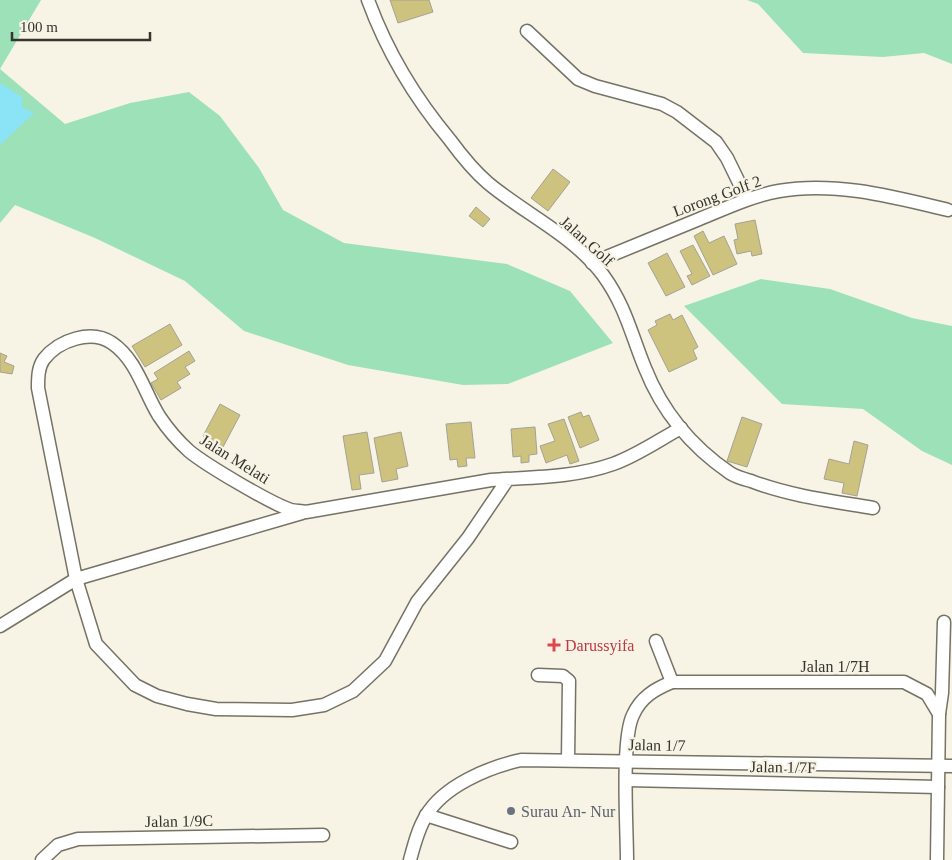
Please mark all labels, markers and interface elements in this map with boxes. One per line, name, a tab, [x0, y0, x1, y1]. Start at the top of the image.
scale bar	[12, 10, 150, 42]
text: 100 m	[20, 19, 58, 35]
street label: Lorong Golf 2	[671, 172, 764, 221]
street label: Jalan Golf	[557, 213, 618, 270]
street label: Jalan Melati	[197, 431, 273, 487]
place label: Darussyifa	[565, 637, 634, 655]
marker: Darussyifa	[547, 638, 561, 652]
street label: Jalan 1/7H	[801, 658, 870, 675]
street label: Jalan 1/7	[628, 736, 686, 754]
street label: Jalan 1/7F	[750, 758, 816, 776]
place label: Surau An- Nur	[521, 803, 616, 820]
marker: Surau An- Nur	[505, 805, 517, 817]
street label: Jalan 1/9C	[145, 812, 213, 830]

